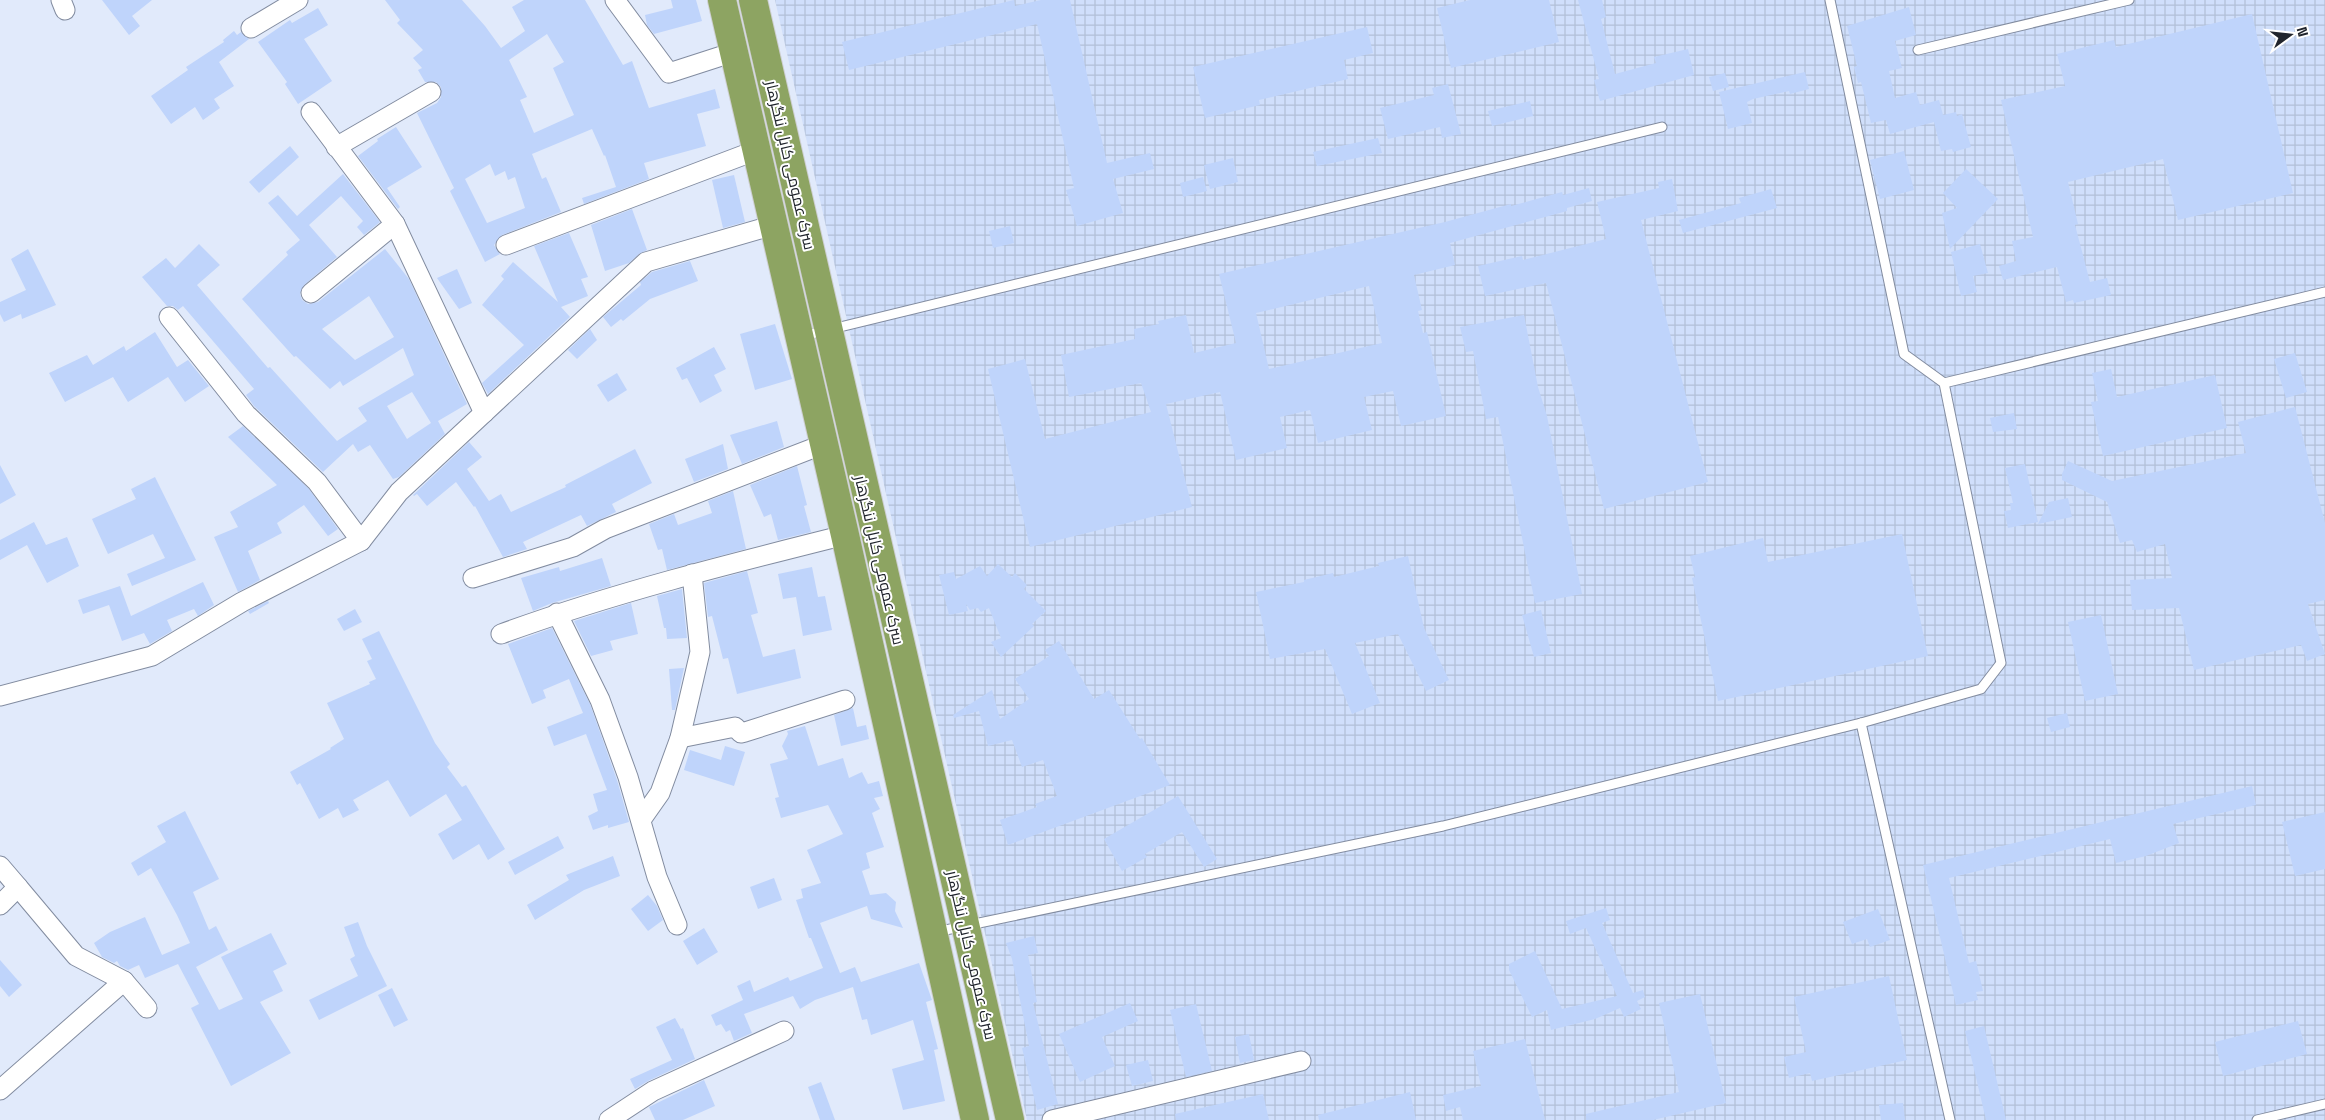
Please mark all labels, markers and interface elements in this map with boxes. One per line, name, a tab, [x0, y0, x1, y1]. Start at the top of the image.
north arrow	[2265, 10, 2315, 60]
text: N	[2293, 25, 2312, 39]
street label: سرک عمومی کابل ننگرهار	[761, 77, 820, 252]
street label: سرک عمومی کابل ننگرهار	[850, 472, 909, 647]
street label: سرک عمومی کابل ننگرهار	[942, 867, 1001, 1042]

